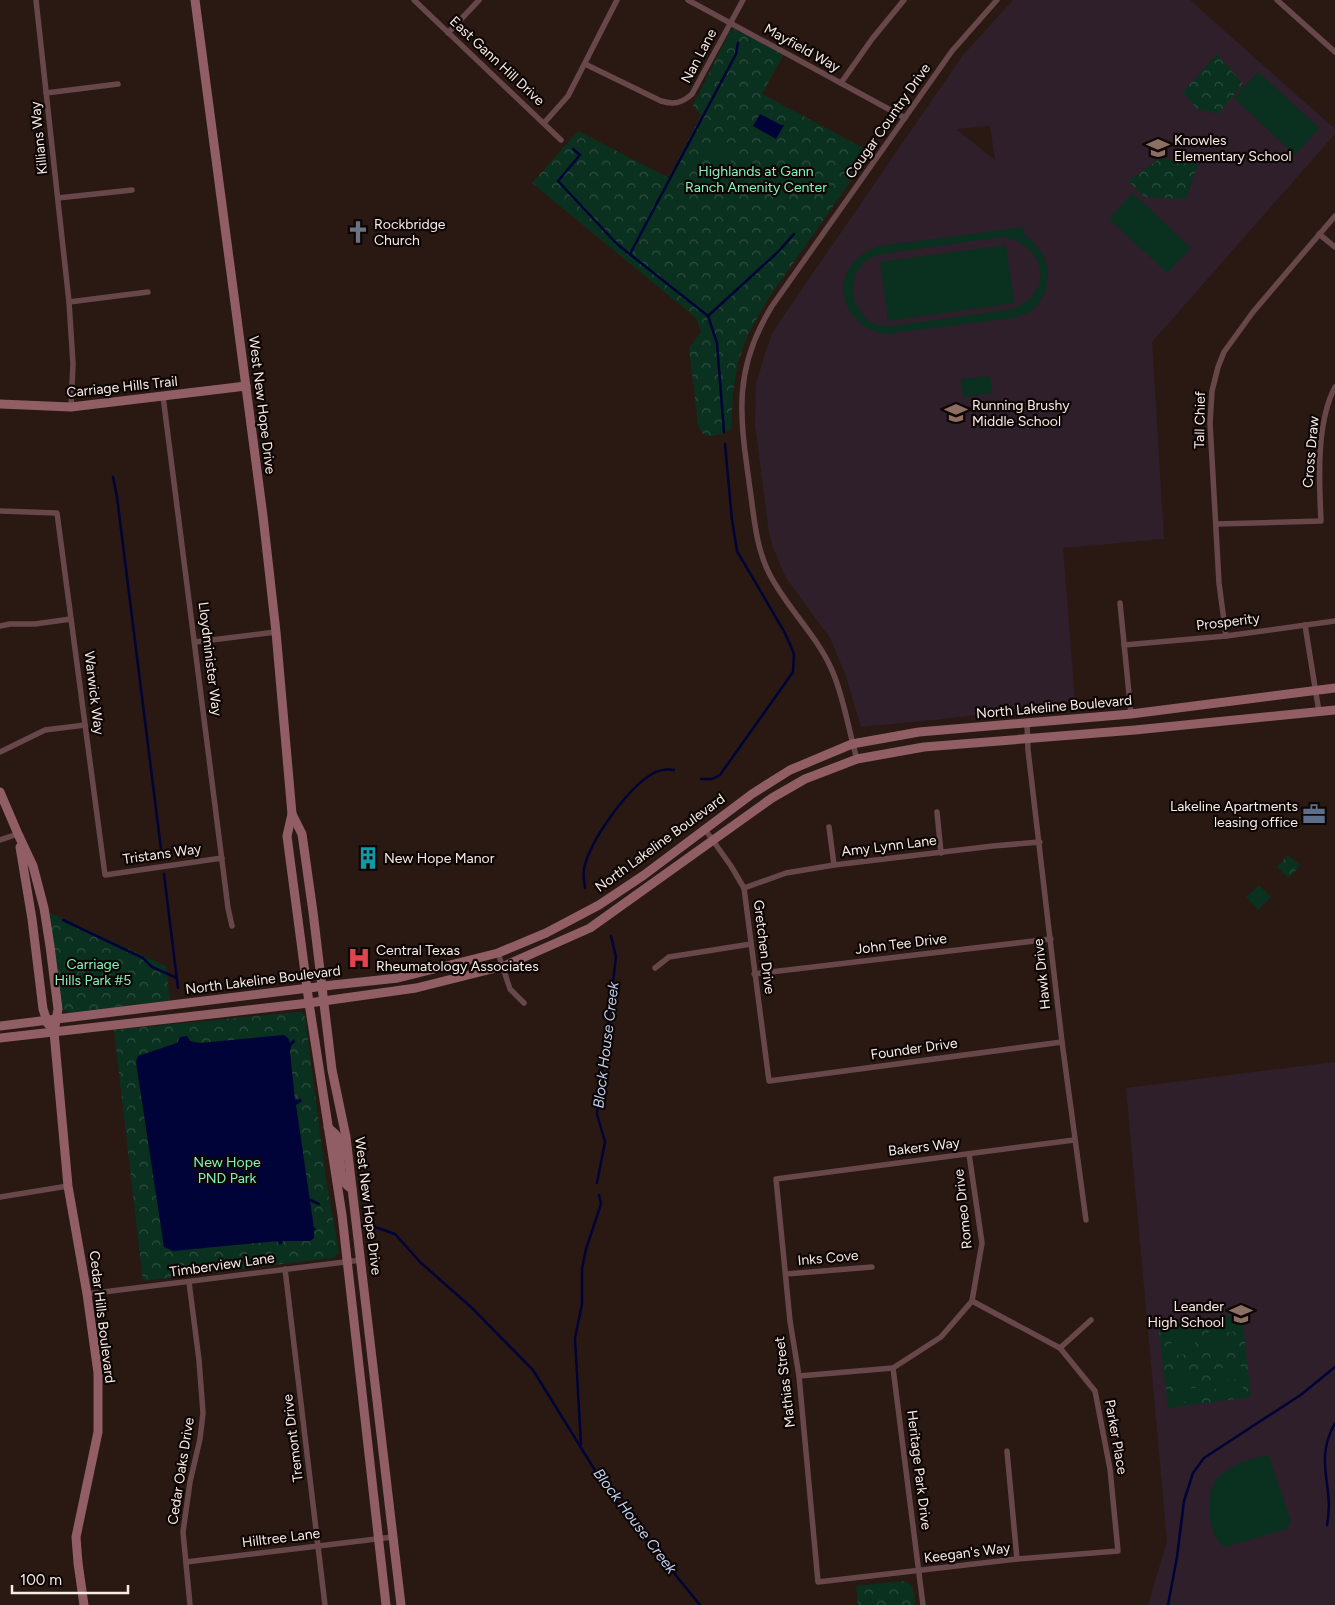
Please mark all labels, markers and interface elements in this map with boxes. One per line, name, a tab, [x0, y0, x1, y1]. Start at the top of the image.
street label: East Gann Hill Drive	[446, 13, 548, 110]
street label: Mayfield Way	[761, 20, 844, 76]
street label: Nan Lane	[678, 26, 721, 86]
street label: Cougar Country Drive	[842, 60, 934, 182]
street label: Killians Way	[27, 100, 51, 175]
place label: Knowles Elementary School	[1174, 132, 1292, 165]
school or university icon: Knowles Elementary School	[1145, 135, 1171, 161]
park label: Highlands at Gann Ranch Amenity Center	[685, 163, 827, 196]
place label: Rockbridge Church	[374, 216, 446, 249]
church icon: Rockbridge Church	[345, 219, 371, 245]
street label: West New Hope Drive	[245, 335, 279, 475]
street label: Carriage Hills Trail	[66, 373, 178, 401]
street label: Tall Chief	[1191, 390, 1209, 449]
place label: Running Brushy Middle School	[972, 397, 1070, 430]
school or university icon: Running Brushy Middle School	[943, 400, 969, 426]
street label: Cross Draw	[1299, 415, 1323, 489]
street label: Lloydminister Way	[195, 601, 226, 718]
street label: Prosperity	[1195, 610, 1261, 634]
street label: Warwick Way	[80, 650, 108, 736]
street label: North Lakeline Boulevard	[975, 692, 1133, 722]
street label: North Lakeline Boulevard	[592, 790, 728, 896]
place label: Lakeline Apartments leasing office	[1170, 798, 1298, 831]
office icon: Lakeline Apartments leasing office	[1301, 801, 1327, 827]
street label: Amy Lynn Lane	[841, 832, 938, 860]
street label: Tristans Way	[122, 840, 203, 868]
building icon: New Hope Manor	[355, 845, 381, 871]
place label: New Hope Manor	[384, 850, 495, 867]
street label: Gretchen Drive	[750, 899, 778, 996]
street label: John Tee Drive	[854, 930, 948, 958]
street label: Hawk Drive	[1030, 937, 1054, 1010]
place label: Central Texas Rheumatology Associates	[376, 942, 539, 975]
hospital icon: Central Texas Rheumatology Associates	[346, 945, 372, 971]
park label: Carriage Hills Park #5	[55, 956, 131, 989]
street label: North Lakeline Boulevard	[184, 962, 342, 998]
water label: Block House Creek	[589, 980, 623, 1109]
street label: Founder Drive	[869, 1034, 959, 1064]
street label: Bakers Way	[887, 1134, 961, 1160]
street label: West New Hope Drive	[351, 1136, 385, 1276]
park label: New Hope PND Park	[193, 1154, 261, 1187]
street label: Romeo Drive	[950, 1168, 976, 1250]
street label: Inks Cove	[797, 1247, 860, 1269]
street label: Timberview Lane	[168, 1249, 276, 1281]
street label: Cedar Hills Boulevard	[85, 1250, 119, 1384]
place label: Leander High School	[1147, 1298, 1224, 1331]
school or university icon: Leander High School	[1228, 1301, 1254, 1327]
street label: Mathias Street	[771, 1335, 799, 1429]
street label: Tremont Drive	[279, 1393, 307, 1483]
street label: Parker Place	[1101, 1398, 1131, 1476]
street label: Heritage Park Drive	[903, 1409, 935, 1531]
street label: Cedar Oaks Drive	[164, 1416, 198, 1526]
water label: Block House Creek	[590, 1465, 681, 1578]
street label: Hilltree Lane	[241, 1525, 321, 1551]
street label: Keegan's Way	[923, 1539, 1012, 1567]
scale bar	[12, 1562, 129, 1594]
text: 100 m	[20, 1571, 62, 1589]

